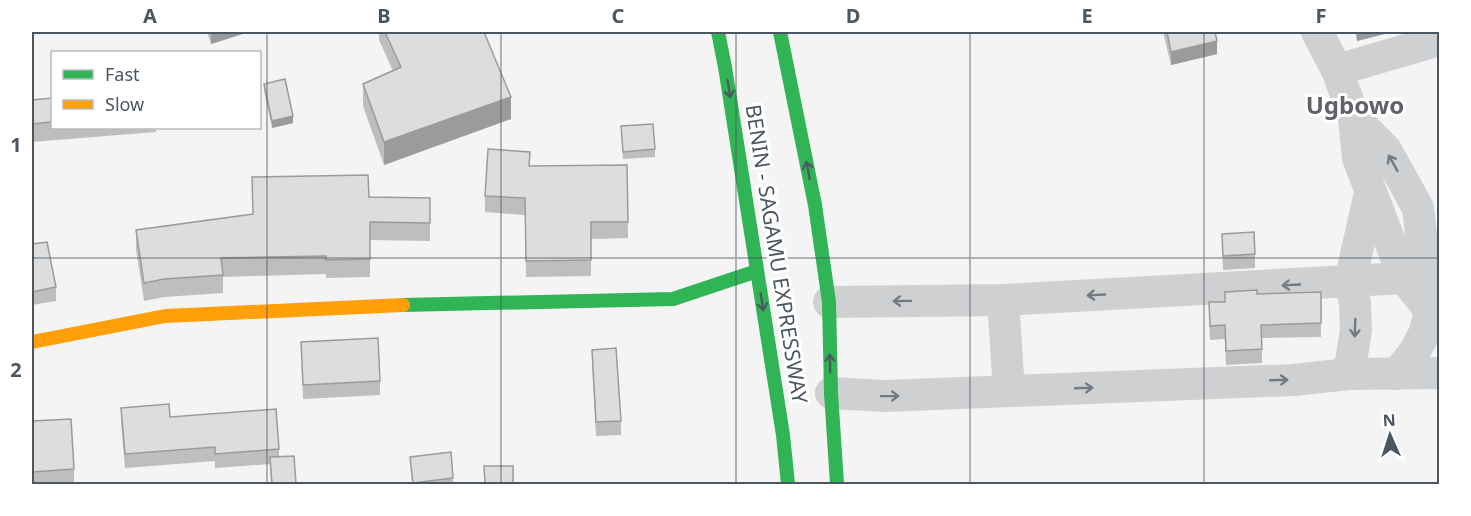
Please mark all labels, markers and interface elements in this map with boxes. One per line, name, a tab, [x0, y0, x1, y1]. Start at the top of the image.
text: A	[143, 2, 157, 29]
text: B	[377, 2, 391, 29]
text: C	[612, 2, 625, 29]
text: D	[846, 2, 860, 29]
text: E	[1081, 2, 1093, 29]
text: F	[1316, 2, 1326, 29]
legend	[51, 51, 261, 129]
text: Fast	[105, 62, 140, 86]
one-way arrow	[723, 79, 734, 98]
district label: Ugbowo	[1306, 88, 1404, 121]
text: Slow	[105, 92, 144, 116]
street label: BENIN - SAGAMU EXPRESSWAY	[740, 102, 814, 405]
text: 1	[10, 131, 22, 158]
one-way arrow	[1387, 155, 1399, 172]
one-way arrow	[802, 161, 813, 180]
one-way arrow	[1282, 279, 1302, 290]
one-way arrow	[1087, 290, 1107, 301]
one-way arrow	[757, 292, 768, 312]
one-way arrow	[892, 296, 912, 307]
one-way arrow	[1350, 317, 1361, 337]
one-way arrow	[825, 354, 836, 374]
text: 2	[10, 356, 22, 383]
one-way arrow	[1269, 375, 1289, 386]
one-way arrow	[1074, 383, 1094, 394]
one-way arrow	[879, 390, 899, 402]
north arrow	[1360, 405, 1420, 465]
text: N	[1382, 409, 1396, 431]

